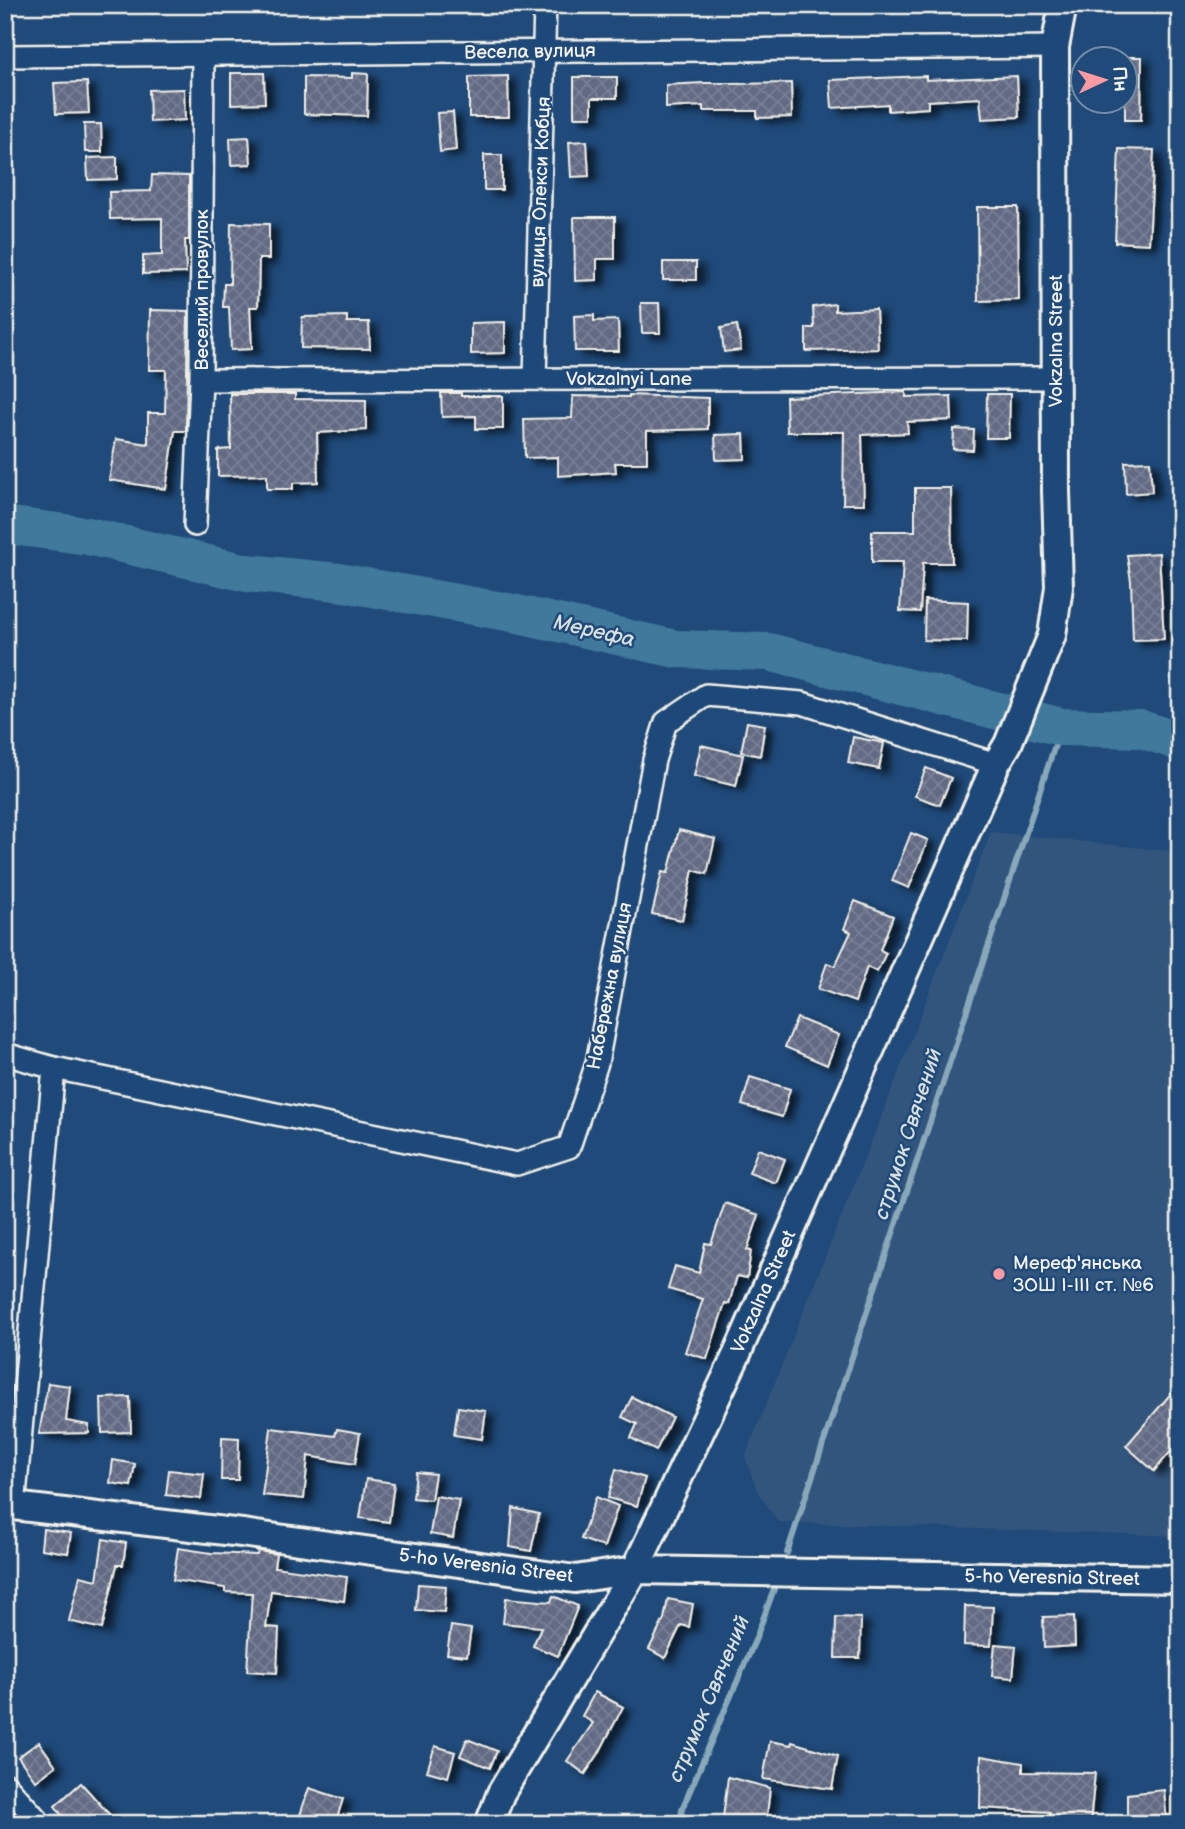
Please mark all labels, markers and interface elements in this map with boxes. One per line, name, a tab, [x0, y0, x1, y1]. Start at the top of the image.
street label: Весела вулиця	[464, 39, 596, 65]
north arrow	[1070, 46, 1140, 116]
text: Пн	[1107, 65, 1132, 92]
street label: вулиця Олекси Кобця	[526, 96, 556, 288]
street label: Веселий провулок	[191, 209, 214, 371]
street label: Vokzalna Street	[1045, 275, 1068, 407]
street label: Vokzalnyi Lane	[566, 368, 692, 391]
water label: Мерефа	[551, 610, 637, 652]
street label: Набережна вулиця	[583, 900, 637, 1072]
water label: струмок Свячений	[868, 1045, 947, 1224]
street label: Vokzalna Street	[727, 1227, 802, 1357]
place label: Мереф'янська ЗОШ І-ІІІ ст. №6	[1013, 1252, 1154, 1297]
marker: Мереф'янська ЗОШ І-ІІІ ст. №6	[991, 1266, 1007, 1282]
street label: 5-ho Veresnia Street	[398, 1544, 575, 1588]
street label: 5-ho Veresnia Street	[964, 1565, 1140, 1591]
water label: струмок Свячений	[662, 1612, 755, 1787]

